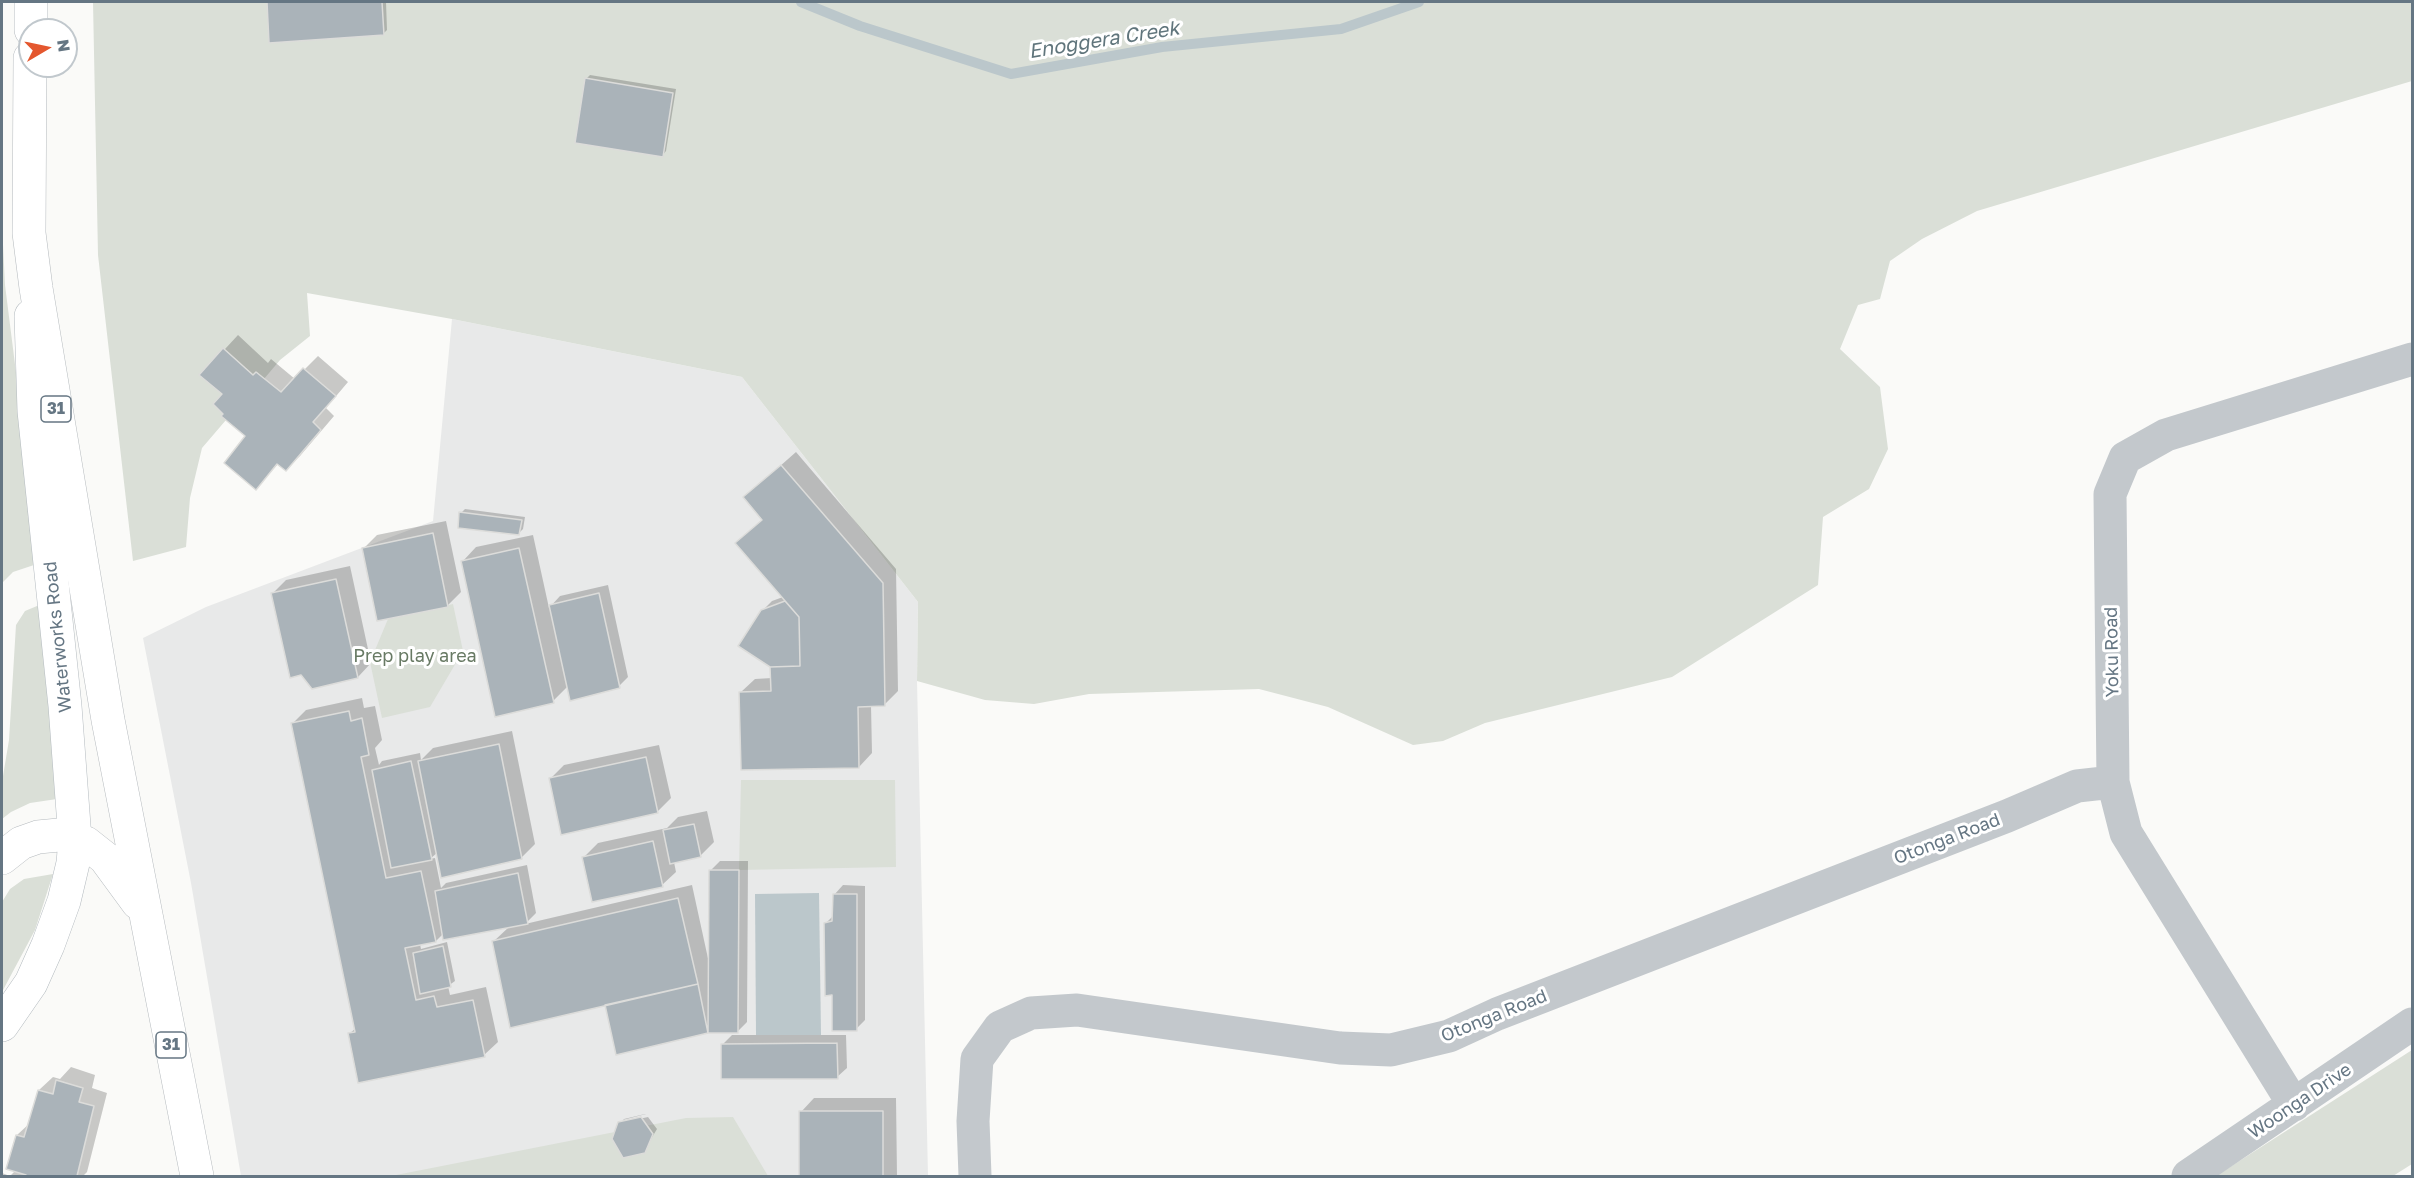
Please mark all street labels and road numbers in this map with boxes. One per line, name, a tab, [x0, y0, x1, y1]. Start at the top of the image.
road number: 31	[41, 396, 71, 422]
street label: Waterworks Road	[39, 560, 77, 714]
street label: Yoku Road	[2100, 607, 2124, 697]
street label: Otonga Road	[1891, 809, 2003, 869]
street label: Otonga Road	[1438, 985, 1550, 1047]
road number: 31	[156, 1032, 186, 1058]
street label: Woonga Drive	[2244, 1059, 2356, 1143]

